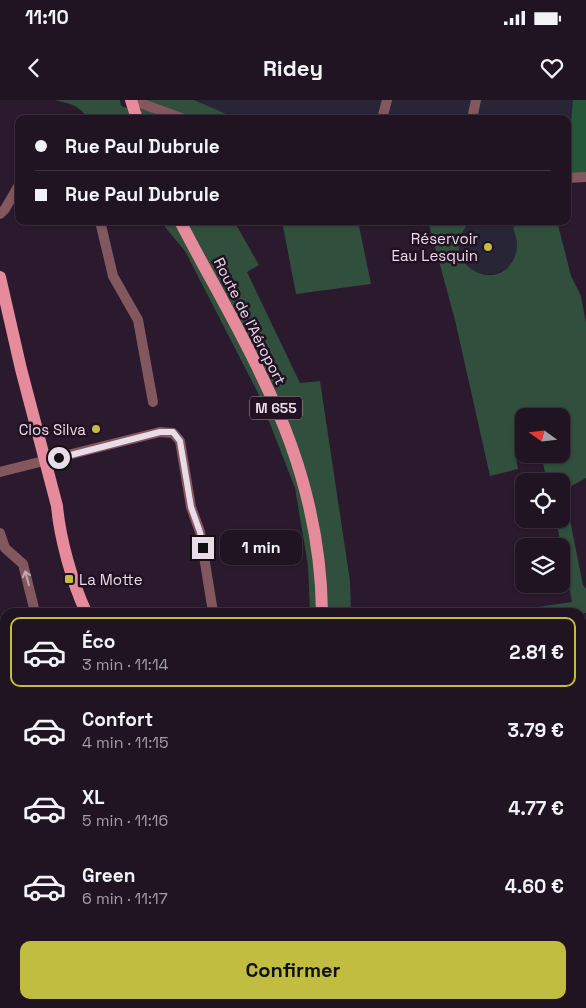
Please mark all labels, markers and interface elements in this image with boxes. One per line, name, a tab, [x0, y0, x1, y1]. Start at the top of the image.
text: 11:10	[25, 5, 69, 30]
icon: back	[20, 54, 48, 82]
text: Ridey	[263, 54, 323, 82]
icon: heart	[538, 54, 566, 82]
text: Rue Paul Dubrule	[65, 134, 220, 159]
text: Rue Paul Dubrule	[65, 182, 220, 207]
place label: Réservoir Eau Lesquin	[391, 229, 478, 265]
marker: Réservoir Eau Lesquin	[482, 241, 494, 253]
street label: Route de l'Aéroport	[210, 254, 290, 388]
road number: M 655	[250, 396, 302, 420]
north arrow	[515, 408, 570, 462]
map controls	[515, 408, 570, 593]
place label: Clos Silva	[19, 420, 86, 439]
marker: Clos Silva	[90, 423, 102, 435]
route start	[48, 447, 70, 469]
button: locate	[515, 473, 570, 528]
callout: 1 min	[220, 530, 303, 566]
route end	[192, 537, 214, 559]
text: 1 min	[241, 537, 281, 558]
button: layers	[515, 538, 570, 593]
place label: La Motte	[79, 570, 143, 589]
one-way arrow	[22, 571, 31, 587]
marker: La Motte	[63, 573, 75, 585]
text: Éco	[82, 629, 115, 654]
icon: car	[22, 630, 67, 675]
text: 2.81 €	[509, 640, 564, 665]
text: 3 min · 11:14	[82, 654, 169, 675]
text: Confort	[82, 707, 153, 732]
icon: car	[22, 708, 67, 753]
text: 3.79 €	[507, 718, 564, 743]
text: 4 min · 11:15	[82, 732, 169, 753]
text: XL	[82, 785, 105, 810]
icon: car	[22, 786, 67, 831]
text: 4.77 €	[508, 796, 564, 821]
text: 5 min · 11:16	[82, 810, 168, 831]
text: Green	[82, 863, 135, 888]
icon: car	[22, 864, 67, 909]
text: 4.60 €	[505, 874, 564, 899]
text: 6 min · 11:17	[82, 888, 168, 909]
button: Confirmer	[20, 941, 566, 999]

